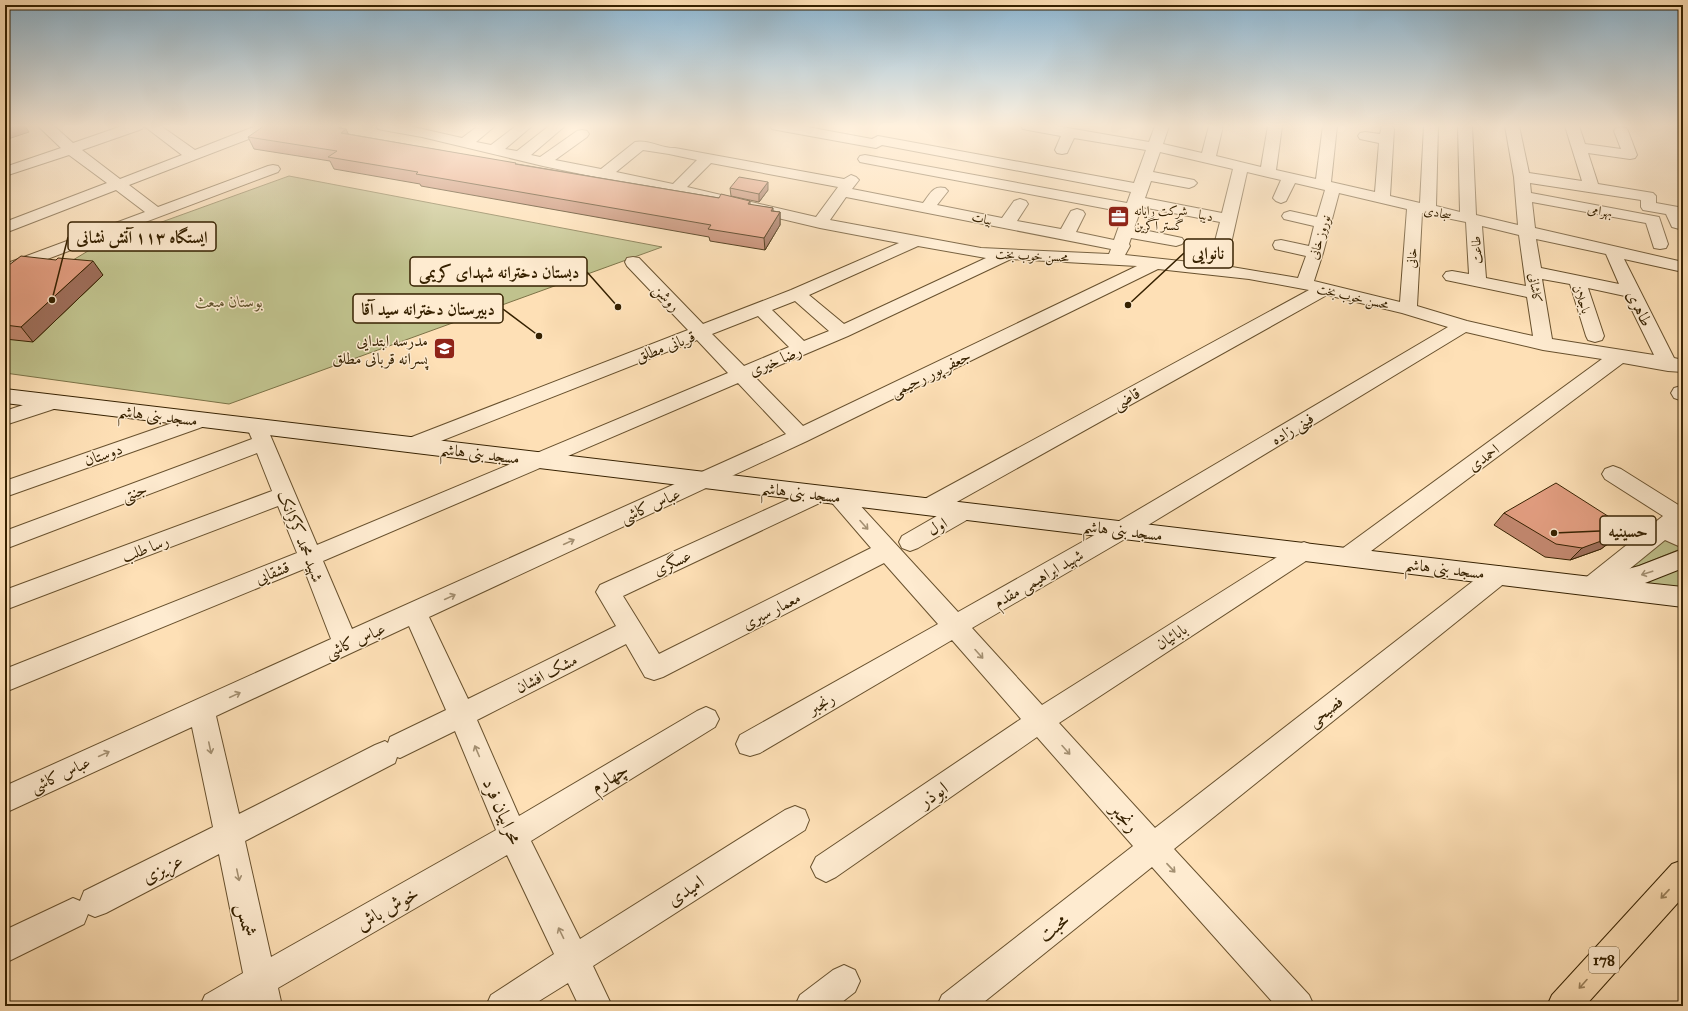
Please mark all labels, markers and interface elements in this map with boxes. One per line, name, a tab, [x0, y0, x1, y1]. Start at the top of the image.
street label: بهرامی	[1586, 201, 1614, 221]
street label: سجادی	[1423, 202, 1453, 224]
place label: شرکت رایانه گستر آگرین	[1134, 203, 1187, 234]
office icon: شرکت رایانه گستر آگرین	[1106, 204, 1132, 230]
street label: دیبا	[1197, 207, 1215, 225]
street label: بیات	[970, 209, 993, 229]
street label: نوروز خانی	[1306, 213, 1334, 261]
callout: ایستگاه ۱۱۳ آتش نشانی	[68, 222, 216, 251]
text: ایستگاه ۱۱۳ آتش نشانی	[75, 226, 208, 249]
street label: طاعت	[1468, 235, 1486, 264]
callout: نانوایی	[1184, 239, 1233, 268]
text: نانوایی	[1191, 243, 1224, 265]
street label: محسن خوب بخت	[995, 246, 1069, 267]
street label: خانی	[1403, 247, 1421, 269]
callout: دبستان دخترانه شهدای کریمی	[410, 257, 587, 286]
text: دبستان دخترانه شهدای کریمی	[419, 262, 579, 284]
street label: کاشانی	[1525, 272, 1545, 304]
street label: روشن	[647, 279, 684, 317]
street label: محسن خوب بخت	[1315, 281, 1391, 314]
street label: باجلان	[1568, 283, 1594, 316]
street label: طاهری	[1622, 287, 1656, 330]
park label: بوستان مبعث	[195, 292, 263, 312]
callout: دبیرستان دخترانه سید آقا	[353, 294, 503, 323]
text: دبیرستان دخترانه سید آقا	[361, 298, 495, 320]
street label: قربانی مطلق	[633, 326, 698, 367]
place label: مدرسه ابتدایی پسرانه قربانی مطلق	[332, 331, 429, 371]
school or university icon: مدرسه ابتدایی پسرانه قربانی مطلق	[431, 336, 457, 362]
street label: رضا خیری	[746, 341, 804, 380]
street label: جعفر پور رحیمی	[887, 346, 974, 403]
street label: قاضی	[1109, 383, 1144, 415]
street label: مسجد بنی هاشم	[116, 401, 199, 437]
street label: فینی زاده	[1267, 408, 1318, 450]
street label: دوستان	[81, 439, 125, 470]
street label: مسجد بنی هاشم	[438, 439, 521, 475]
street label: احمدی	[1464, 439, 1503, 475]
street label: مسجد بنی هاشم	[759, 478, 842, 514]
street label: جنتی	[119, 479, 150, 508]
street label: عباس کاشی	[617, 484, 684, 529]
street label: شهید محمد کرکرانک	[273, 488, 328, 585]
street label: اول	[924, 513, 950, 540]
street label: مسجد بنی هاشم	[1081, 516, 1164, 552]
callout: حسینیه	[1600, 516, 1656, 545]
one-way arrow	[860, 520, 869, 531]
text: حسینیه	[1608, 521, 1648, 542]
street label: رسا طلب	[119, 531, 172, 567]
one-way arrow	[562, 538, 574, 546]
street label: عسگری	[650, 545, 695, 580]
street label: شهید ابراهیمی مقدم	[990, 545, 1089, 616]
street label: مسجد بنی هاشم	[1403, 554, 1486, 590]
street label: قشقایی	[252, 557, 292, 589]
one-way arrow	[1642, 570, 1654, 578]
street label: معمار سیری	[739, 588, 804, 633]
one-way arrow	[444, 592, 456, 600]
street label: عباس کاشی	[322, 619, 389, 664]
street label: بابائیان	[1152, 619, 1191, 654]
one-way arrow	[974, 648, 983, 658]
street label: مشک افشان	[512, 650, 580, 697]
street label: رنجبر	[803, 688, 838, 720]
one-way arrow	[229, 691, 241, 698]
street label: فصیحی	[1304, 692, 1348, 733]
one-way arrow	[206, 741, 214, 754]
one-way arrow	[1061, 745, 1070, 756]
one-way arrow	[473, 746, 480, 758]
one-way arrow	[98, 750, 110, 757]
street label: عباس کاشی	[27, 752, 94, 798]
street label: چهارم	[586, 757, 635, 802]
street label: محرابیان فرد	[477, 775, 527, 849]
street label: ابوذر	[913, 776, 953, 814]
street label: رنجبر	[1104, 796, 1144, 837]
street label: عزیزی	[138, 848, 188, 890]
one-way arrow	[1167, 863, 1176, 873]
one-way arrow	[234, 868, 242, 881]
street label: امیدی	[662, 870, 708, 911]
street label: خوش باش	[352, 881, 423, 936]
one-way arrow	[1660, 889, 1669, 899]
street label: شمس	[231, 901, 261, 939]
street label: محبت	[1033, 908, 1074, 947]
one-way arrow	[557, 927, 564, 939]
road number: 178	[1589, 947, 1619, 973]
one-way arrow	[1578, 979, 1587, 989]

